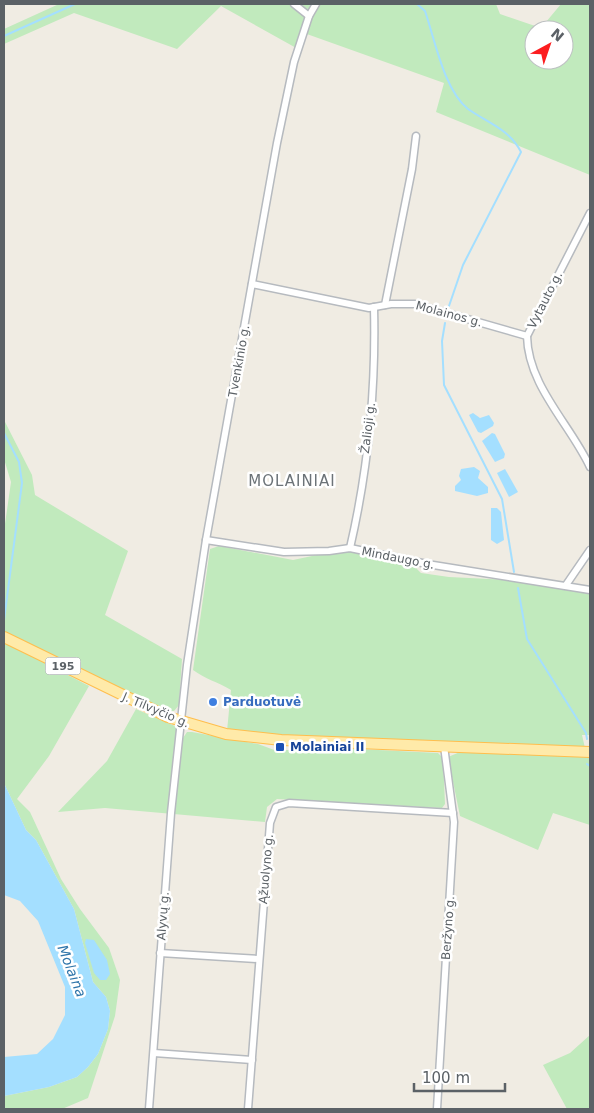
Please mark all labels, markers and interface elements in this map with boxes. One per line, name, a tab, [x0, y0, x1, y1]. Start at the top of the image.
north arrow	[524, 20, 574, 70]
text: N	[548, 25, 567, 45]
street label: Vytauto g.	[525, 269, 565, 331]
street label: Molainos g.	[414, 298, 484, 330]
street label: Tvenkinio g.	[226, 324, 252, 399]
street label: Žalioji g.	[357, 401, 378, 454]
district label: MOLAINIAI	[248, 472, 336, 490]
street label: Mindaugo g.	[360, 544, 436, 572]
road number: 195	[46, 658, 80, 674]
street label: J. Tilvyčio g.	[119, 689, 192, 730]
place label: Parduotuvė	[223, 695, 301, 709]
marker: Parduotuvė	[207, 696, 219, 708]
place label: Molainiai II	[290, 740, 364, 754]
marker: Molainiai II	[274, 741, 286, 753]
street label: Ąžuolyno g.	[256, 833, 276, 905]
street label: Alyvų g.	[154, 891, 172, 941]
street label: Beržyno g.	[439, 896, 457, 960]
water label: Molaina	[54, 943, 90, 999]
scale bar	[414, 1060, 505, 1092]
text: 100 m	[422, 1069, 470, 1087]

